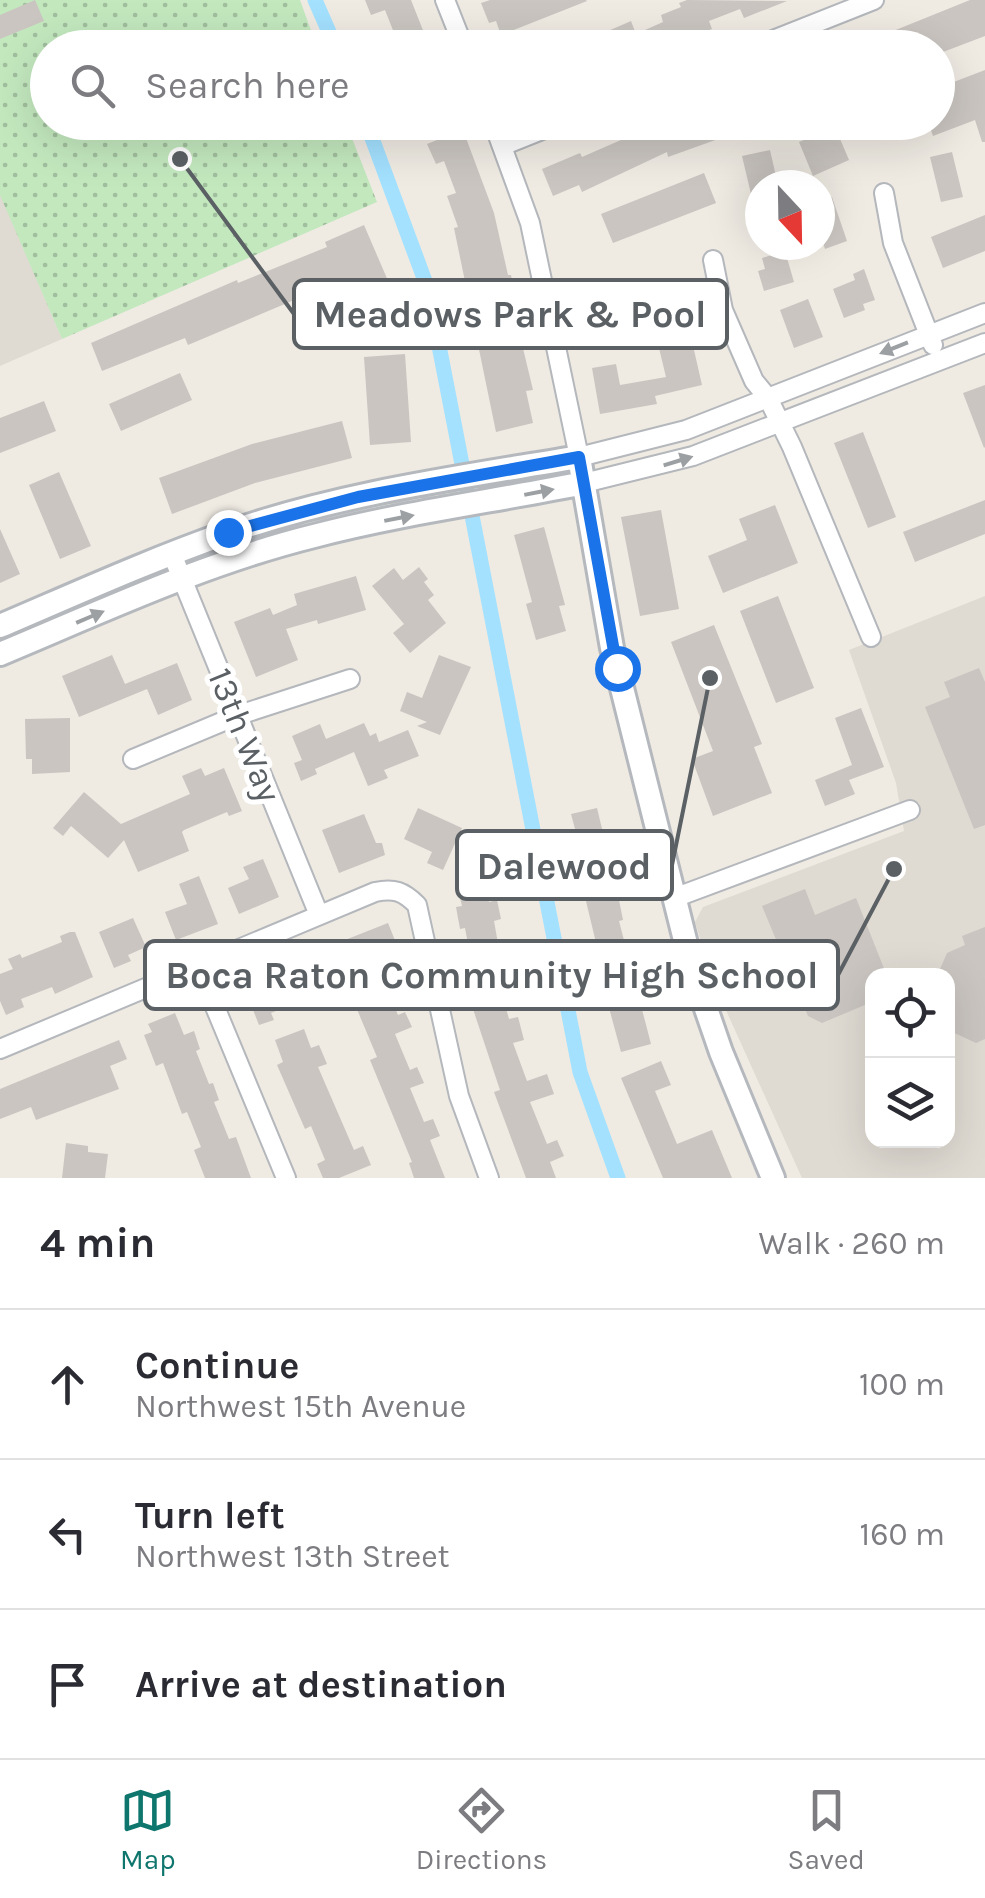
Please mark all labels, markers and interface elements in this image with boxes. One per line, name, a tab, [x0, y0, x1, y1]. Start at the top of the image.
search box	[30, 30, 955, 140]
icon: search	[65, 58, 120, 113]
text: Search here	[145, 63, 349, 108]
north arrow	[745, 170, 835, 260]
callout: Meadows Park & Pool	[294, 280, 727, 348]
text: Meadows Park & Pool	[313, 292, 707, 337]
one-way arrow	[879, 341, 909, 357]
one-way arrow	[664, 453, 694, 468]
one-way arrow	[524, 483, 555, 499]
route end	[206, 510, 252, 556]
one-way arrow	[383, 510, 414, 526]
one-way arrow	[75, 609, 105, 625]
route start	[595, 646, 641, 692]
street label: 13th Way	[199, 662, 290, 808]
callout: Dalewood	[457, 831, 672, 899]
text: Dalewood	[476, 844, 652, 889]
callout: Boca Raton Community High School	[145, 941, 838, 1009]
text: Boca Raton Community High School	[165, 953, 819, 998]
map controls	[865, 968, 955, 1148]
button: locate	[865, 968, 955, 1058]
button: layers	[865, 1058, 955, 1148]
text: 4 min	[40, 1218, 155, 1268]
text: Walk · 260 m	[759, 1225, 945, 1262]
text: Continue	[135, 1343, 299, 1388]
icon: ahead	[40, 1357, 95, 1412]
text: 100 m	[859, 1366, 945, 1403]
text: Northwest 15th Avenue	[135, 1388, 466, 1425]
text: Turn left	[135, 1493, 285, 1538]
icon: left	[40, 1507, 95, 1562]
text: 160 m	[860, 1516, 945, 1553]
text: Northwest 13th Street	[135, 1538, 450, 1575]
icon: arrive	[40, 1657, 95, 1712]
text: Arrive at destination	[135, 1662, 507, 1707]
tab: Map	[120, 1783, 176, 1876]
tab: Directions	[416, 1783, 547, 1876]
tab: Saved	[787, 1783, 865, 1876]

